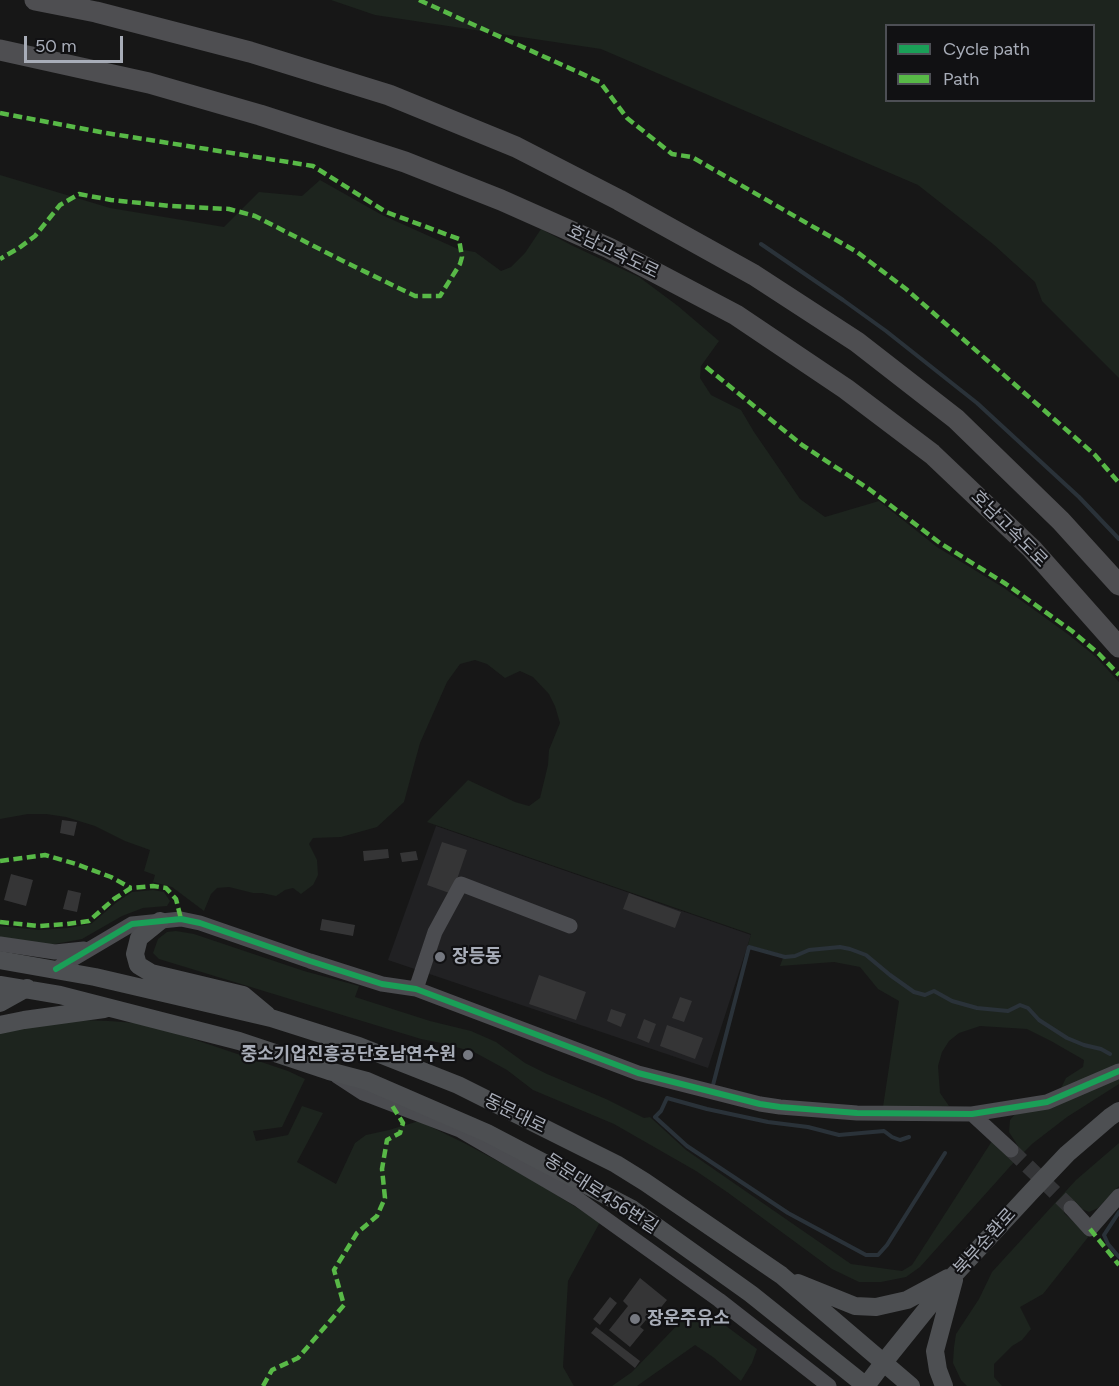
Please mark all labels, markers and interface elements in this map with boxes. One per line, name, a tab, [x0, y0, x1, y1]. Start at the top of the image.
scale bar	[27, 24, 126, 62]
legend	[885, 24, 1095, 102]
text: 50 m	[35, 35, 77, 57]
text: Cycle path	[943, 38, 1030, 60]
text: Path	[943, 68, 979, 90]
street label: 호남고속도로	[564, 221, 662, 283]
street label: 호남고속도로	[966, 486, 1052, 572]
place label: 장등동	[452, 946, 502, 968]
marker: 장등동	[433, 950, 447, 964]
place label: 중소기업진흥공단호남연수원	[241, 1044, 456, 1066]
marker: 중소기업진흥공단호남연수원	[461, 1048, 475, 1062]
street label: 동문대로	[480, 1090, 550, 1138]
street label: 동문대로456번길	[540, 1149, 662, 1239]
street label: 북부순환로	[949, 1204, 1021, 1280]
place label: 장운주유소	[647, 1308, 730, 1330]
marker: 장운주유소	[628, 1312, 642, 1326]

